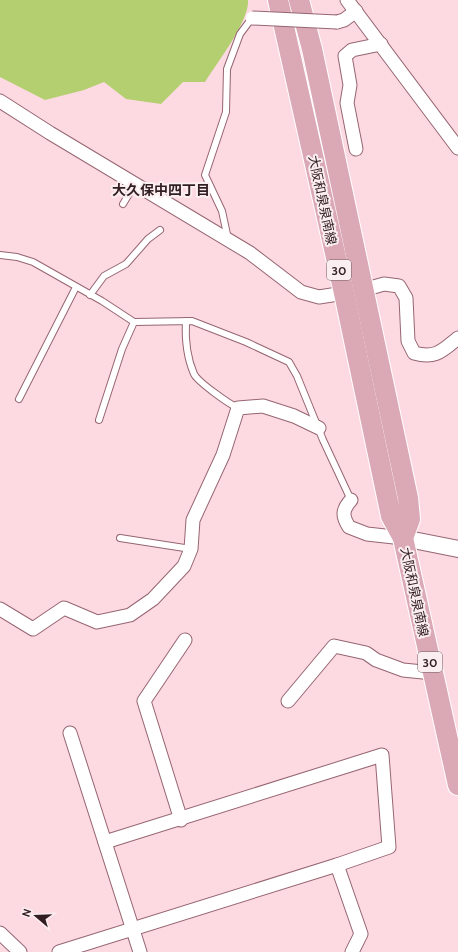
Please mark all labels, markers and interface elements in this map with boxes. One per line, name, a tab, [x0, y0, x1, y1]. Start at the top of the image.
street label: 大阪和泉泉南線	[306, 154, 340, 246]
district label: 大久保中四丁目	[112, 181, 210, 199]
road number: 30	[327, 260, 351, 280]
street label: 大阪和泉泉南線	[398, 546, 432, 638]
road number: 30	[418, 652, 442, 672]
north arrow	[16, 896, 56, 936]
text: N	[19, 907, 34, 919]

